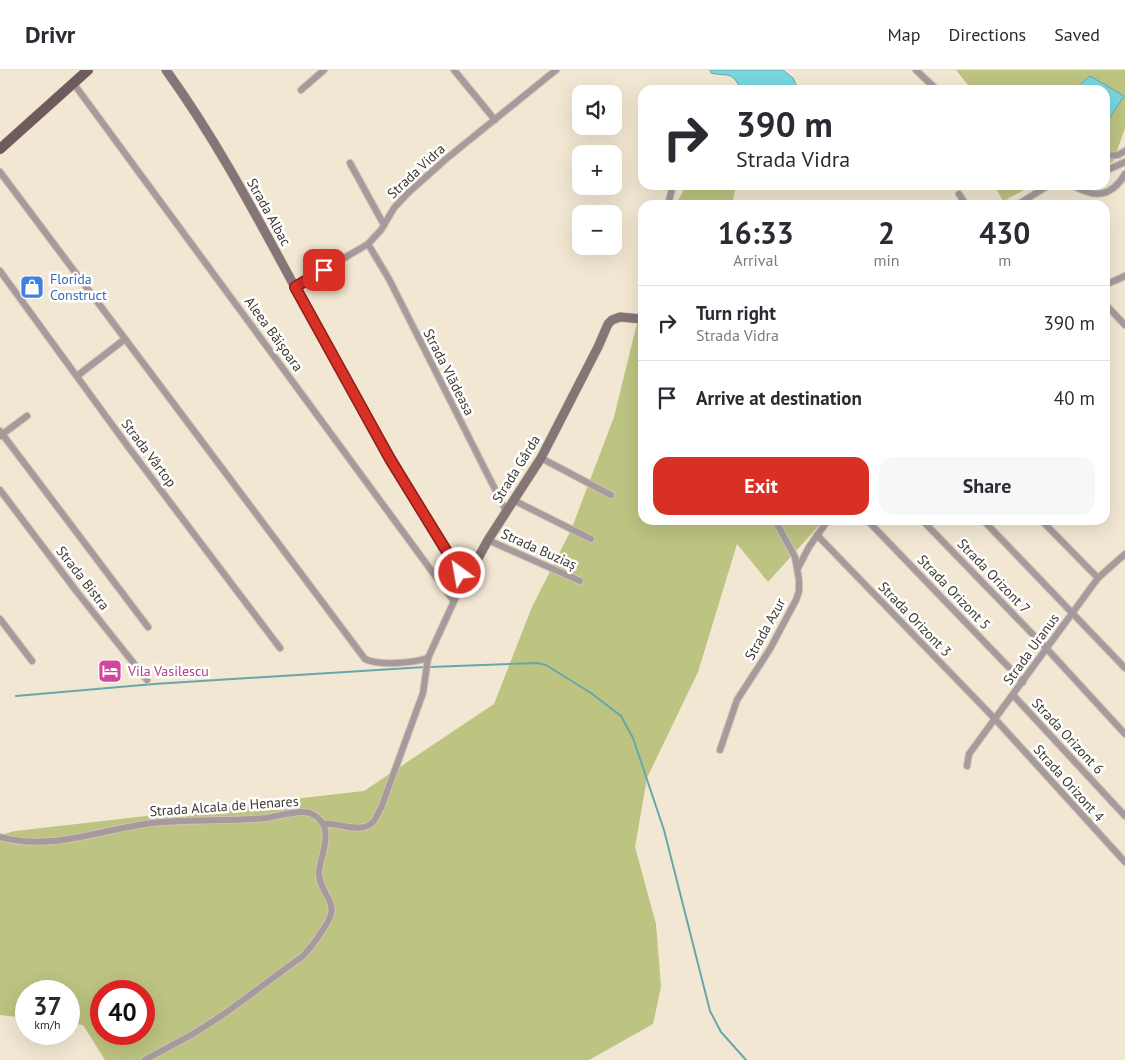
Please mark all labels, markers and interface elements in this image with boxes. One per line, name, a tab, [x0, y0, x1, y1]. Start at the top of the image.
text: Drivr	[25, 19, 75, 50]
text: Map	[888, 23, 920, 46]
text: Directions	[948, 23, 1026, 46]
text: Saved	[1054, 23, 1100, 46]
map controls	[572, 85, 622, 255]
button: sound	[572, 85, 622, 135]
text: 390 m	[736, 101, 833, 147]
icon: right	[653, 105, 718, 170]
street label: Strada Vidra	[383, 140, 449, 202]
button: +	[572, 145, 622, 195]
text: Strada Vidra	[736, 145, 850, 173]
street label: Strada Albac	[243, 175, 295, 249]
button: −	[572, 205, 622, 255]
text: 16:33	[718, 213, 794, 252]
text: 2	[878, 213, 895, 252]
text: 430	[979, 213, 1030, 252]
pin	[303, 249, 345, 291]
text: Arrival	[733, 250, 778, 270]
text: min	[874, 250, 900, 270]
text: m	[998, 250, 1011, 270]
icon: arrive	[310, 256, 338, 284]
place label: Florida Construct	[50, 270, 107, 304]
shop icon: Florida Construct	[19, 274, 45, 300]
street label: Aleea Băișoara	[241, 293, 307, 375]
text: Turn right	[696, 301, 776, 325]
icon: right	[653, 309, 681, 337]
text: 390 m	[1043, 311, 1095, 335]
text: Strada Vidra	[696, 325, 779, 345]
street label: Strada Vlădeasa	[419, 326, 479, 418]
icon: arrive	[653, 384, 681, 412]
text: Arrive at destination	[696, 386, 862, 410]
text: 40 m	[1054, 386, 1095, 410]
street label: Strada Vârtop	[118, 415, 180, 491]
street label: Strada Gârda	[488, 432, 544, 506]
button: Exit	[653, 457, 869, 515]
button: Share	[879, 457, 1095, 515]
street label: Strada Buziaș	[498, 524, 580, 574]
street label: Strada Orizont 7	[954, 535, 1034, 617]
street label: Strada Bistra	[52, 542, 114, 614]
position arrow	[433, 546, 485, 598]
street label: Strada Orizont 5	[914, 551, 994, 633]
street label: Strada Orizont 3	[875, 578, 955, 660]
street label: Strada Azur	[741, 595, 789, 663]
street label: Strada Uranus	[999, 610, 1063, 688]
hotel icon: Vila Vasilescu	[97, 658, 123, 684]
place label: Vila Vasilescu	[127, 662, 209, 680]
street label: Strada Orizont 6	[1028, 694, 1108, 778]
street label: Strada Orizont 4	[1030, 741, 1109, 826]
street label: Strada Alcala de Henares	[149, 792, 299, 820]
speed limit sign: 40	[90, 980, 155, 1045]
text: 37	[33, 990, 62, 1022]
text: km/h	[34, 1017, 61, 1032]

